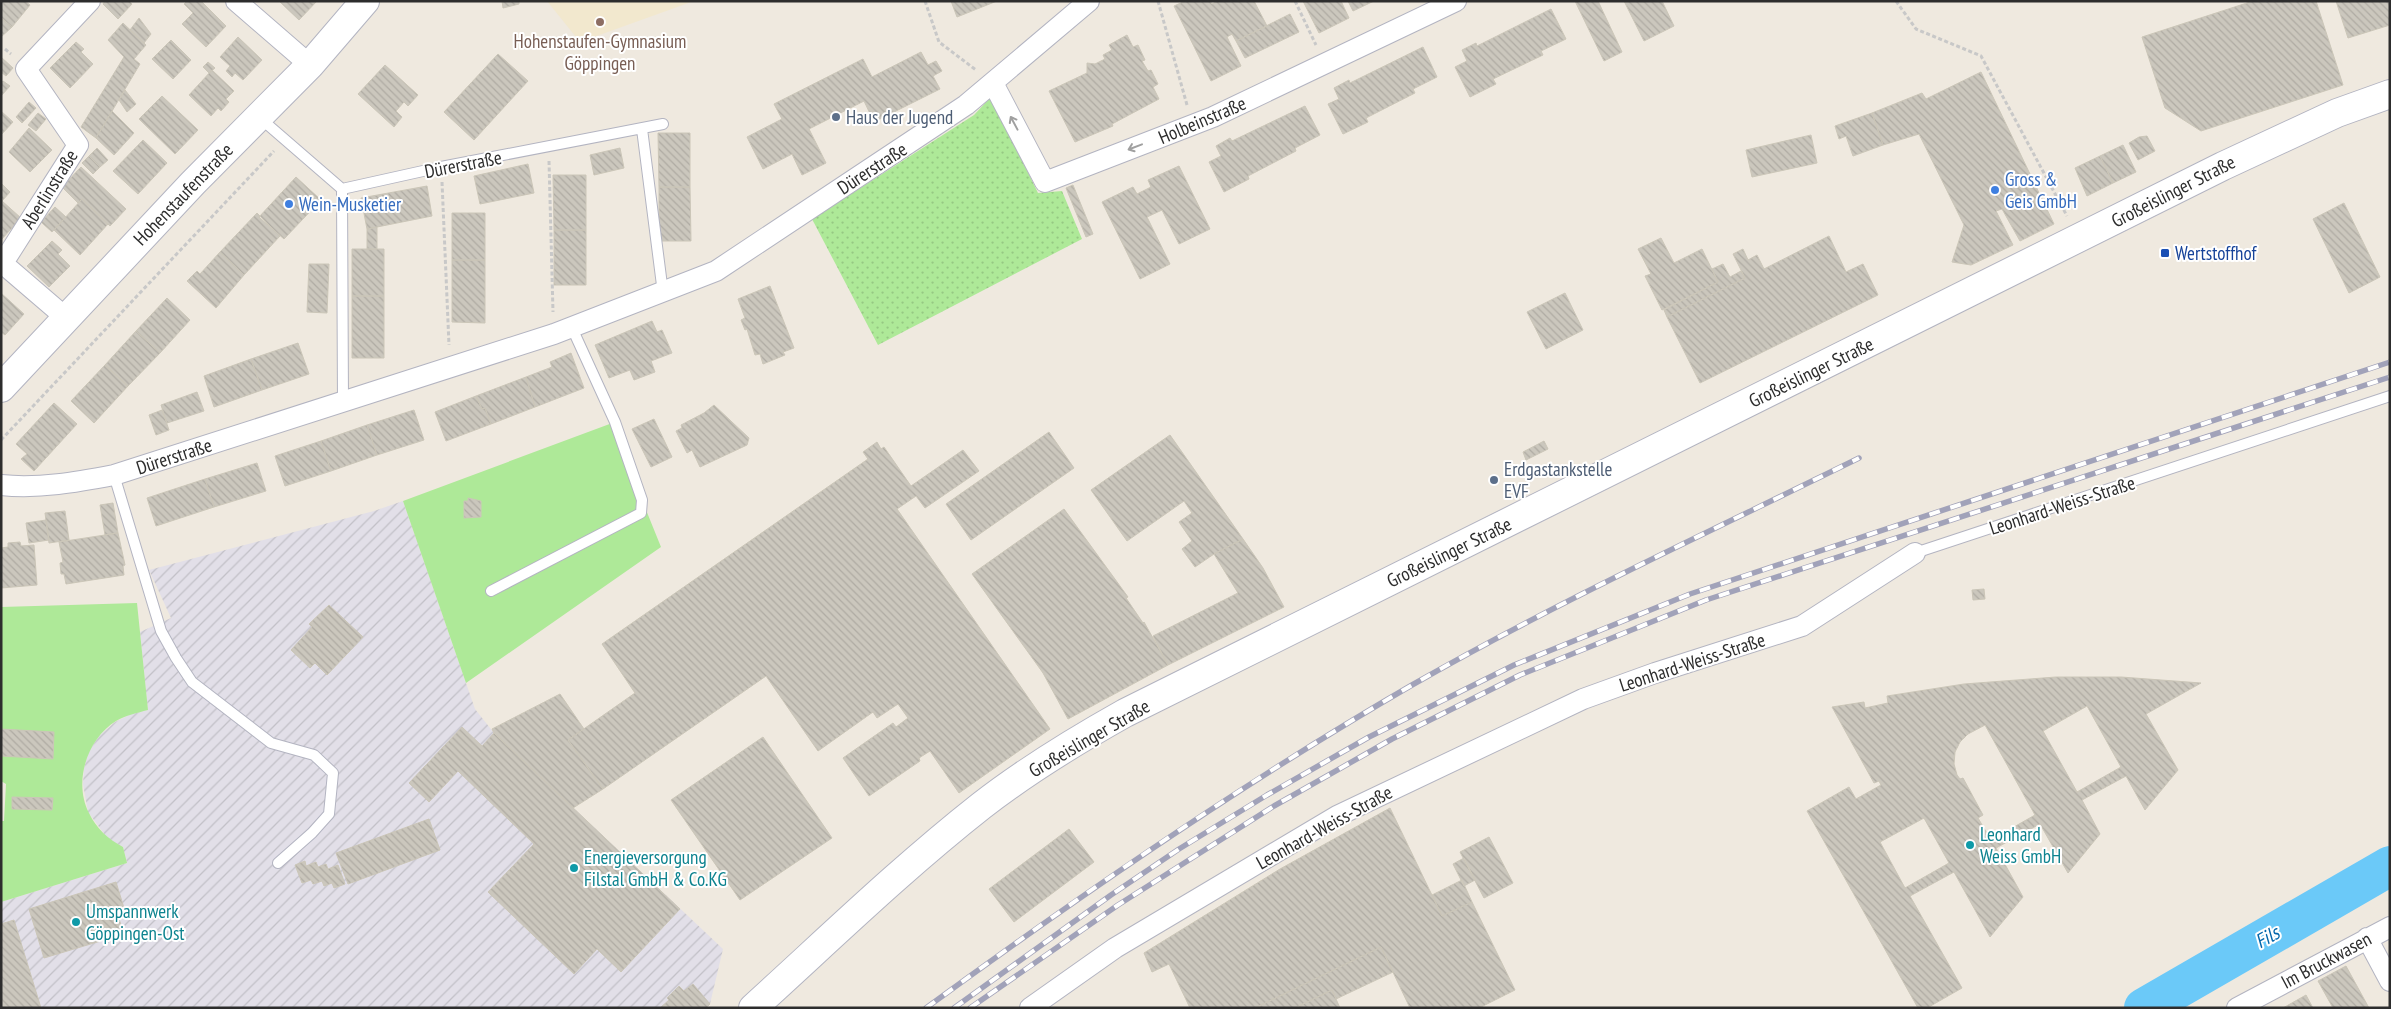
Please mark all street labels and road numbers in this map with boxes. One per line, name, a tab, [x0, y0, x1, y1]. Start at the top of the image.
street label: Holbeinstraße	[1155, 91, 1250, 149]
street label: Dürerstraße	[833, 137, 911, 199]
street label: Hohenstaufenstraße	[128, 138, 238, 250]
street label: Aberlinstraße	[15, 145, 83, 233]
street label: Dürerstraße	[422, 145, 504, 183]
street label: Großeislinger Straße	[2107, 149, 2239, 233]
street label: Großeislinger Straße	[1745, 331, 1877, 413]
street label: Dürerstraße	[133, 432, 215, 479]
street label: Leonhard-Weiss-Straße	[1986, 470, 2138, 540]
street label: Großeislinger Straße	[1383, 511, 1515, 593]
street label: Leonhard-Weiss-Straße	[1616, 627, 1768, 697]
street label: Großeislinger Straße	[1024, 694, 1154, 782]
street label: Leonhard-Weiss-Straße	[1252, 780, 1396, 874]
street label: Im Bruckwasen	[2277, 926, 2375, 994]

